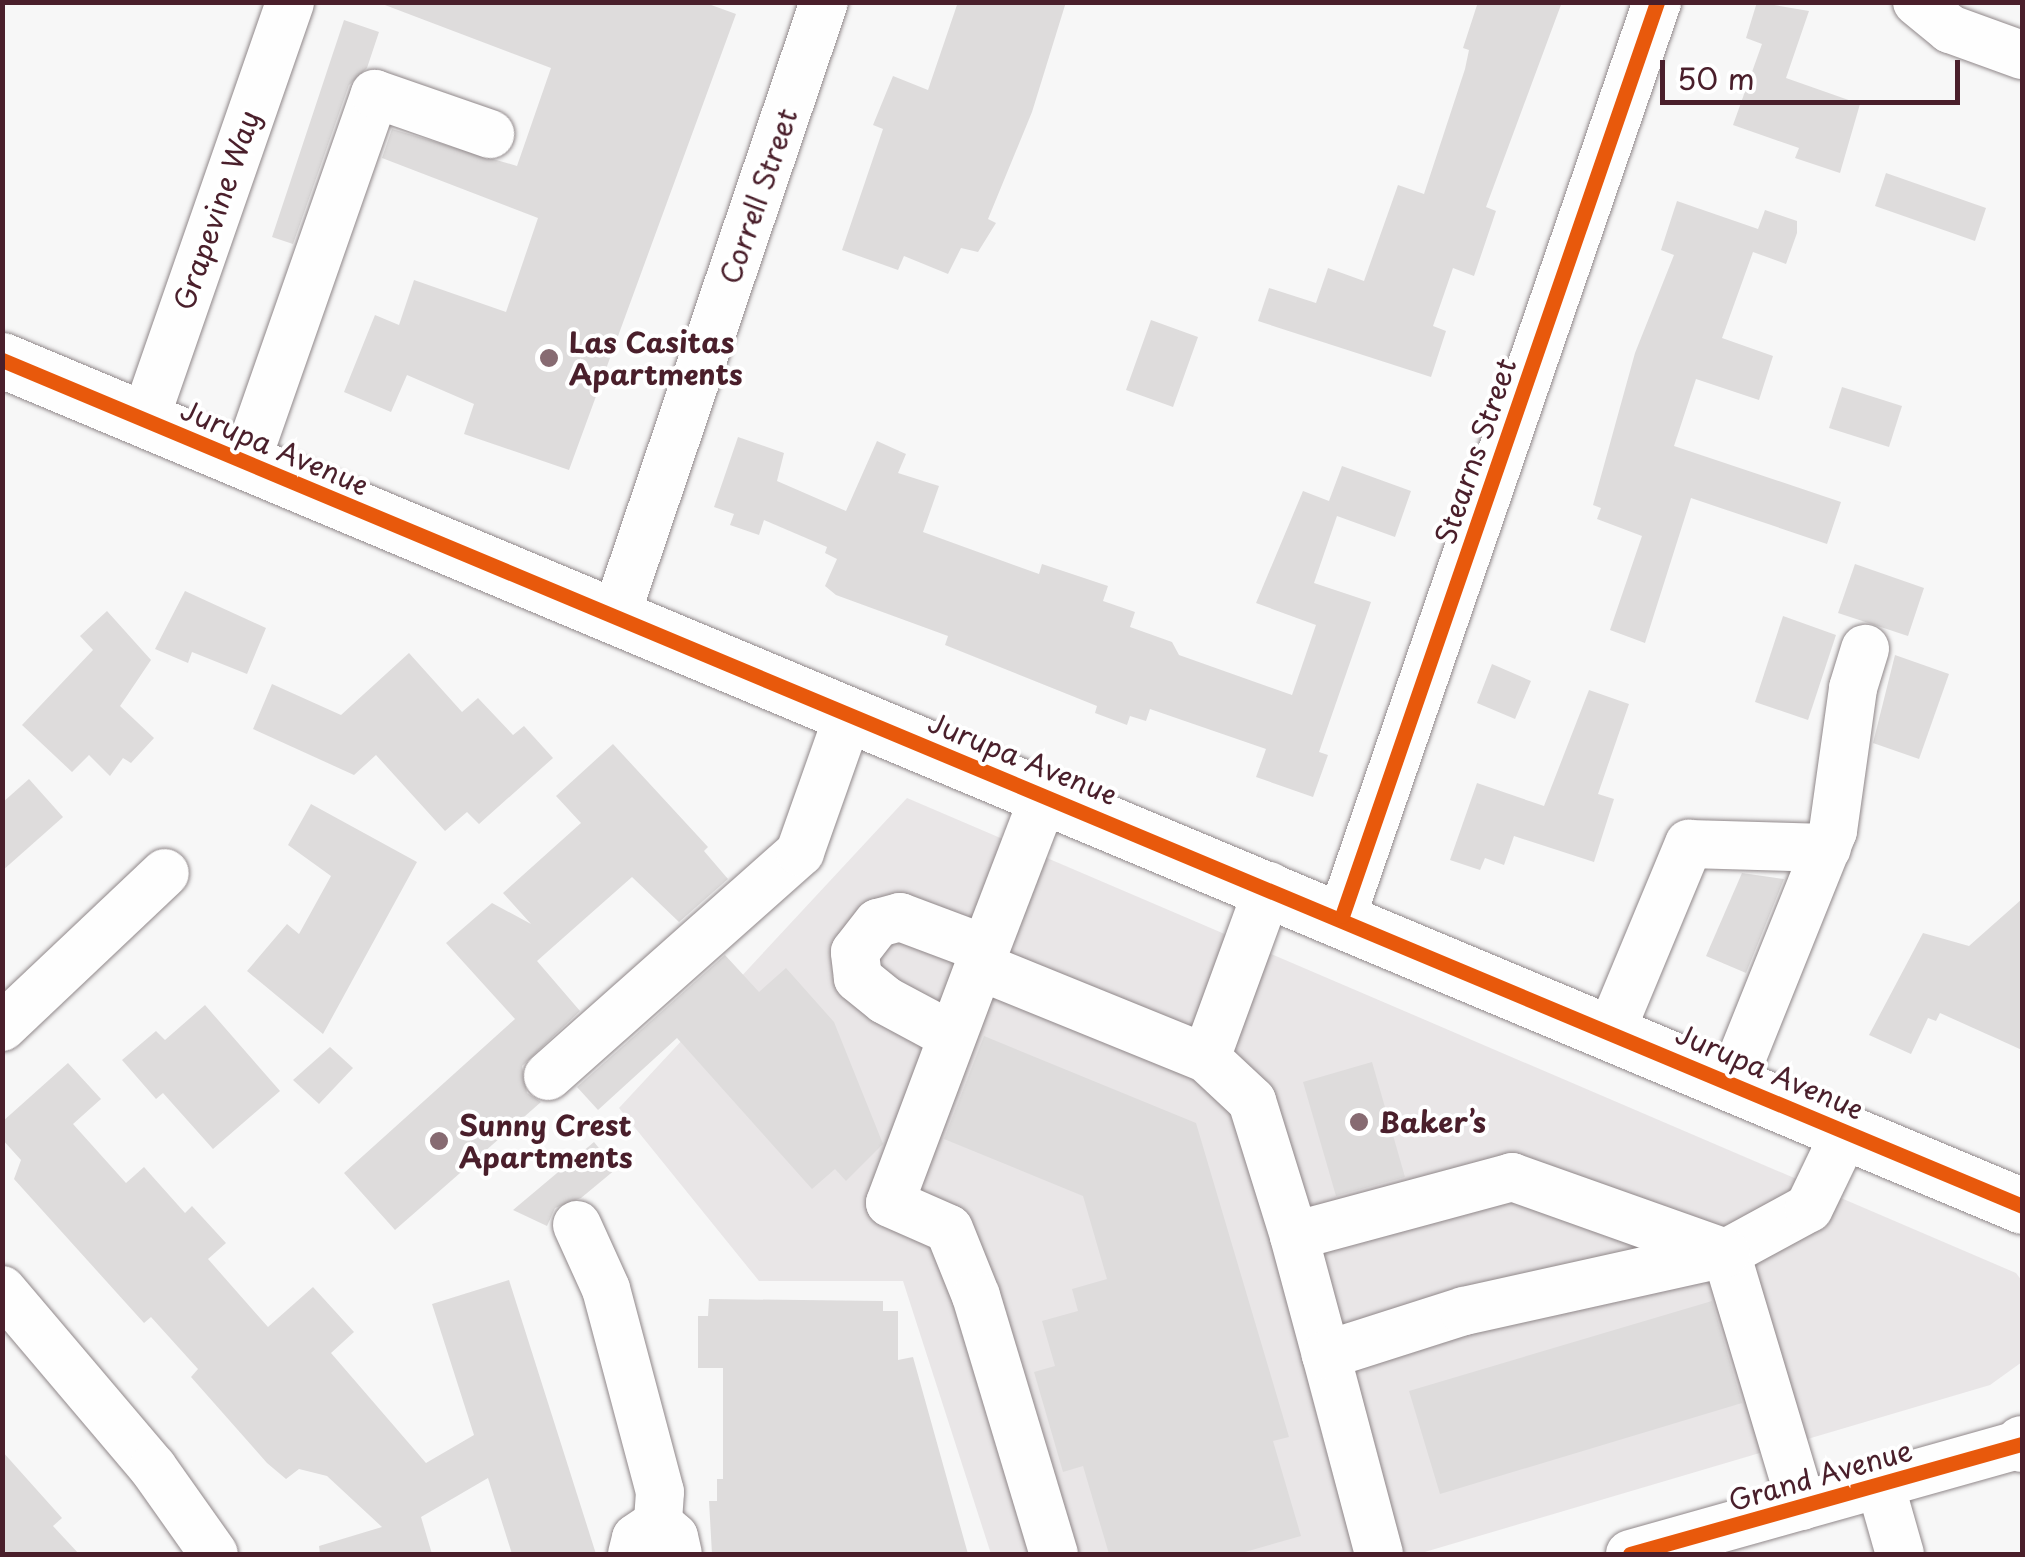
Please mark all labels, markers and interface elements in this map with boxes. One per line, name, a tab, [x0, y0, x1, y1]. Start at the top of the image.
scale bar	[1665, 40, 1965, 102]
text: 50 m	[1677, 55, 1755, 100]
street label: Correll Street	[712, 103, 804, 289]
street label: Grapevine Way	[166, 106, 266, 314]
place label: Las Casitas Apartments	[569, 325, 743, 391]
marker: Las Casitas Apartments	[538, 347, 560, 369]
street label: Stearns Street	[1427, 354, 1523, 548]
street label: Jurupa Avenue	[176, 393, 374, 501]
street label: Jurupa Avenue	[924, 705, 1122, 811]
street label: Jurupa Avenue	[1671, 1017, 1869, 1125]
place label: Baker’s	[1379, 1105, 1486, 1139]
place label: Sunny Crest Apartments	[459, 1108, 633, 1174]
marker: Baker’s	[1348, 1111, 1370, 1133]
marker: Sunny Crest Apartments	[428, 1130, 450, 1152]
street label: Grand Avenue	[1724, 1433, 1916, 1517]

